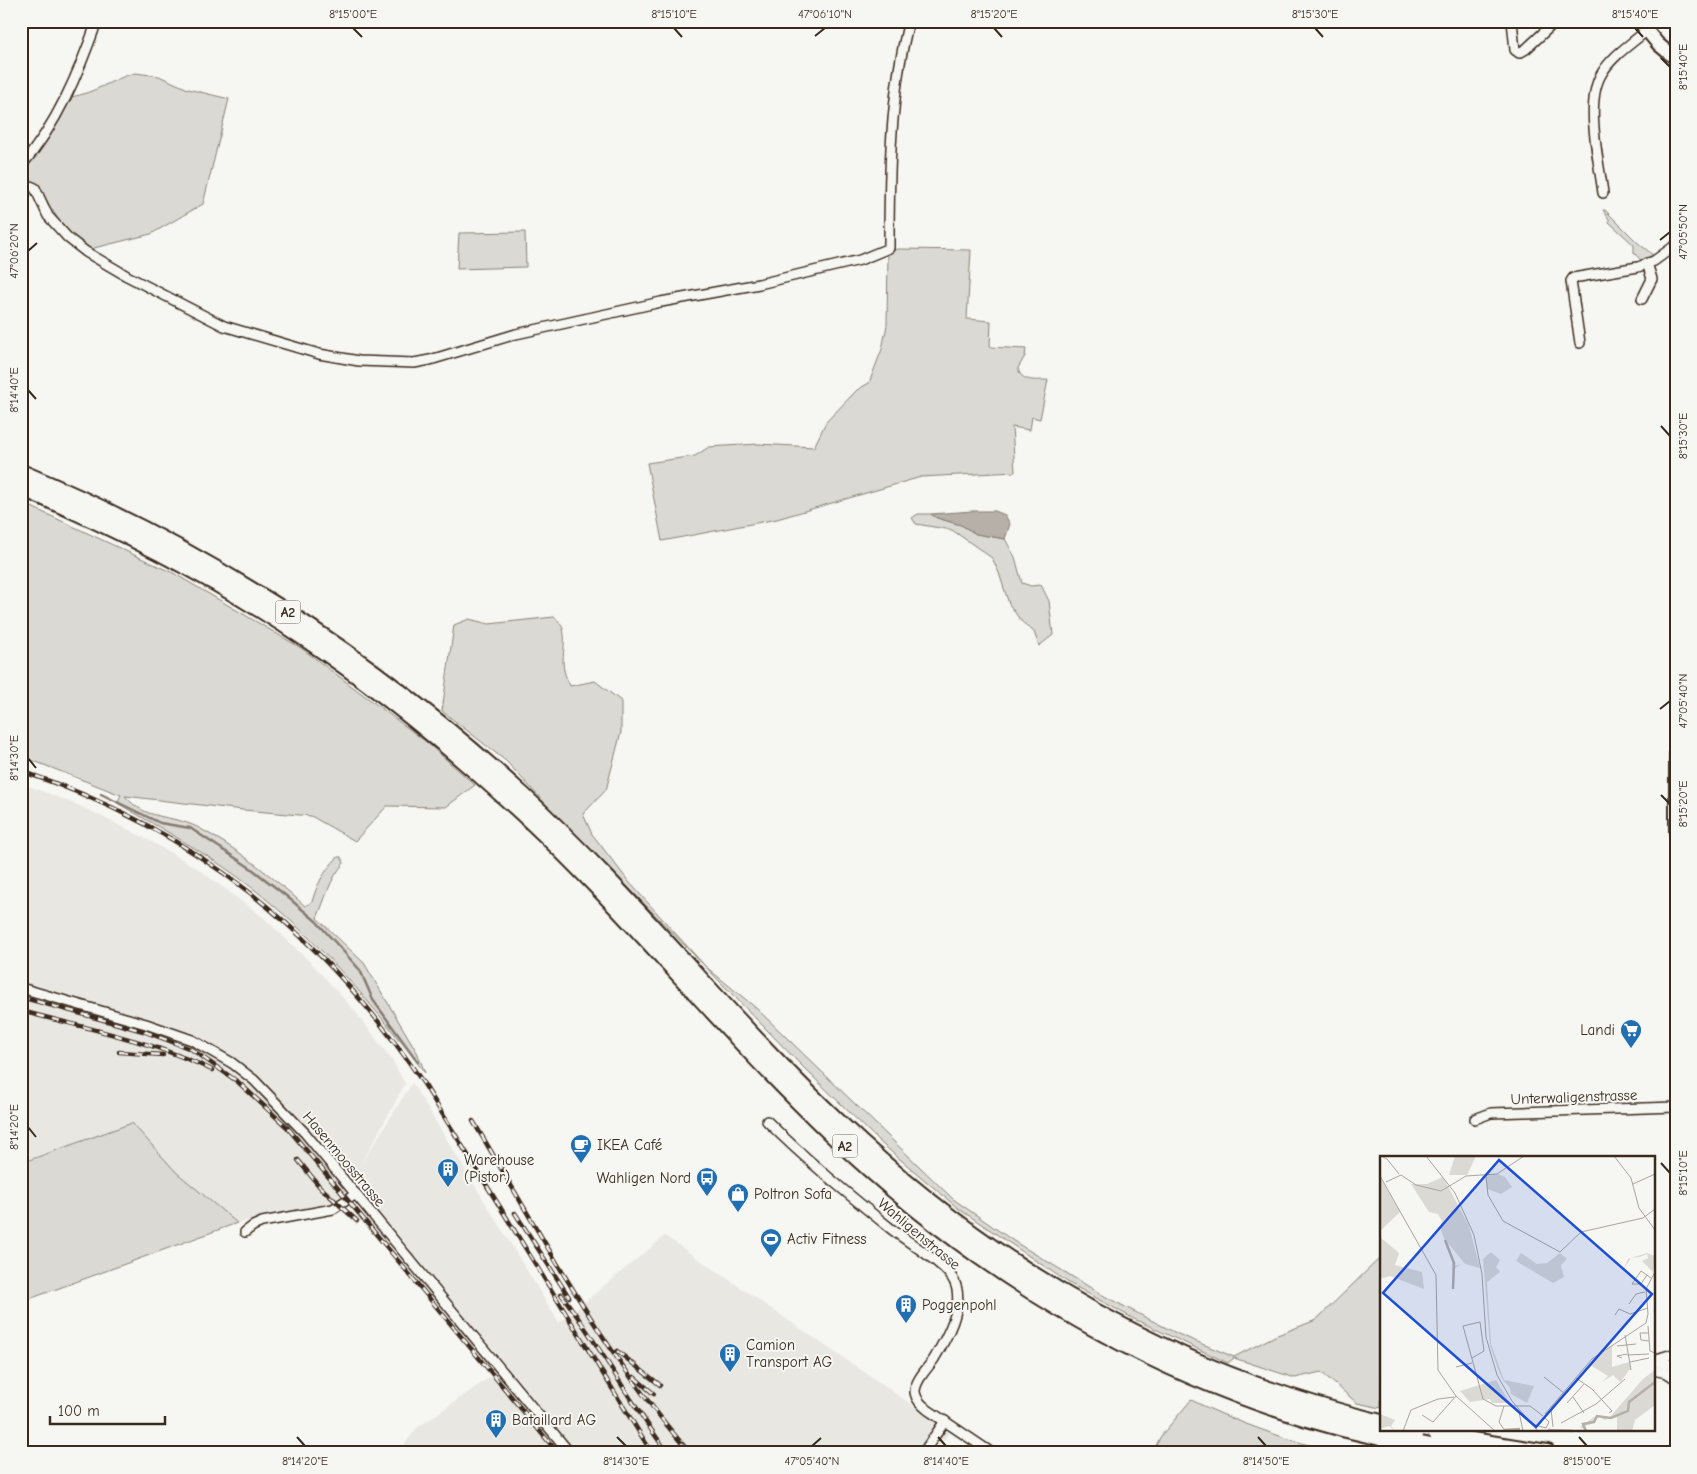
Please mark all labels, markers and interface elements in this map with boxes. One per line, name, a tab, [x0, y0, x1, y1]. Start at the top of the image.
text: 8°15'00"E	[329, 7, 377, 21]
text: 8°15'10"E	[651, 7, 697, 21]
text: 47°06'10"N	[798, 7, 852, 21]
text: 8°15'20"E	[971, 7, 1017, 21]
text: 8°15'30"E	[1292, 7, 1338, 21]
text: 8°15'40"E	[1612, 7, 1658, 21]
text: 8°15'40"E	[1676, 44, 1690, 90]
text: 47°05'50"N	[1676, 204, 1690, 260]
text: 47°06'20"N	[7, 223, 21, 279]
text: 8°14'40"E	[7, 367, 21, 413]
text: 8°15'30"E	[1676, 413, 1690, 459]
road number: A2	[276, 600, 300, 624]
text: 47°05'40"N	[1676, 674, 1690, 728]
text: 8°14'30"E	[7, 735, 21, 781]
text: 8°15'20"E	[1676, 781, 1690, 827]
supermarket icon: Landi	[1619, 1018, 1643, 1049]
place label: Landi	[1580, 1021, 1615, 1039]
street label: Unterwaligenstrasse	[1510, 1086, 1638, 1108]
text: 8°14'20"E	[7, 1104, 21, 1150]
street label: Hasenmoosstrasse	[299, 1108, 389, 1211]
cafe icon: IKEA Café	[569, 1133, 593, 1164]
road number: A2	[832, 1134, 858, 1158]
place label: IKEA Café	[597, 1136, 663, 1154]
text: 8°15'10"E	[1676, 1150, 1690, 1196]
place label: Warehouse (Pistor)	[464, 1151, 535, 1186]
inset map	[1380, 1156, 1654, 1432]
building icon: Warehouse (Pistor)	[436, 1157, 460, 1188]
bus stop icon: Wahligen Nord	[695, 1166, 719, 1197]
place label: Wahligen Nord	[597, 1169, 691, 1187]
shop icon: Poltron Sofa	[726, 1182, 750, 1213]
place label: Poltron Sofa	[754, 1185, 832, 1203]
street label: Wahligenstrasse	[874, 1194, 964, 1274]
sports icon: Activ Fitness	[759, 1227, 783, 1258]
place label: Activ Fitness	[787, 1230, 867, 1248]
building icon: Poggenpohl	[894, 1293, 918, 1324]
place label: Poggenpohl	[922, 1296, 997, 1314]
place label: Camion Transport AG	[746, 1336, 833, 1371]
building icon: Camion Transport AG	[718, 1342, 742, 1373]
scale bar	[50, 1394, 165, 1426]
text: 100 m	[58, 1402, 100, 1420]
building icon: Bataillard AG	[484, 1408, 508, 1439]
place label: Bataillard AG	[512, 1411, 596, 1429]
text: 8°14'20"E	[282, 1454, 328, 1468]
text: 8°14'30"E	[603, 1454, 649, 1468]
text: 47°05'40"N	[785, 1454, 839, 1468]
text: 8°14'40"E	[923, 1454, 969, 1468]
text: 8°14'50"E	[1243, 1454, 1289, 1468]
text: 8°15'00"E	[1563, 1454, 1611, 1468]

